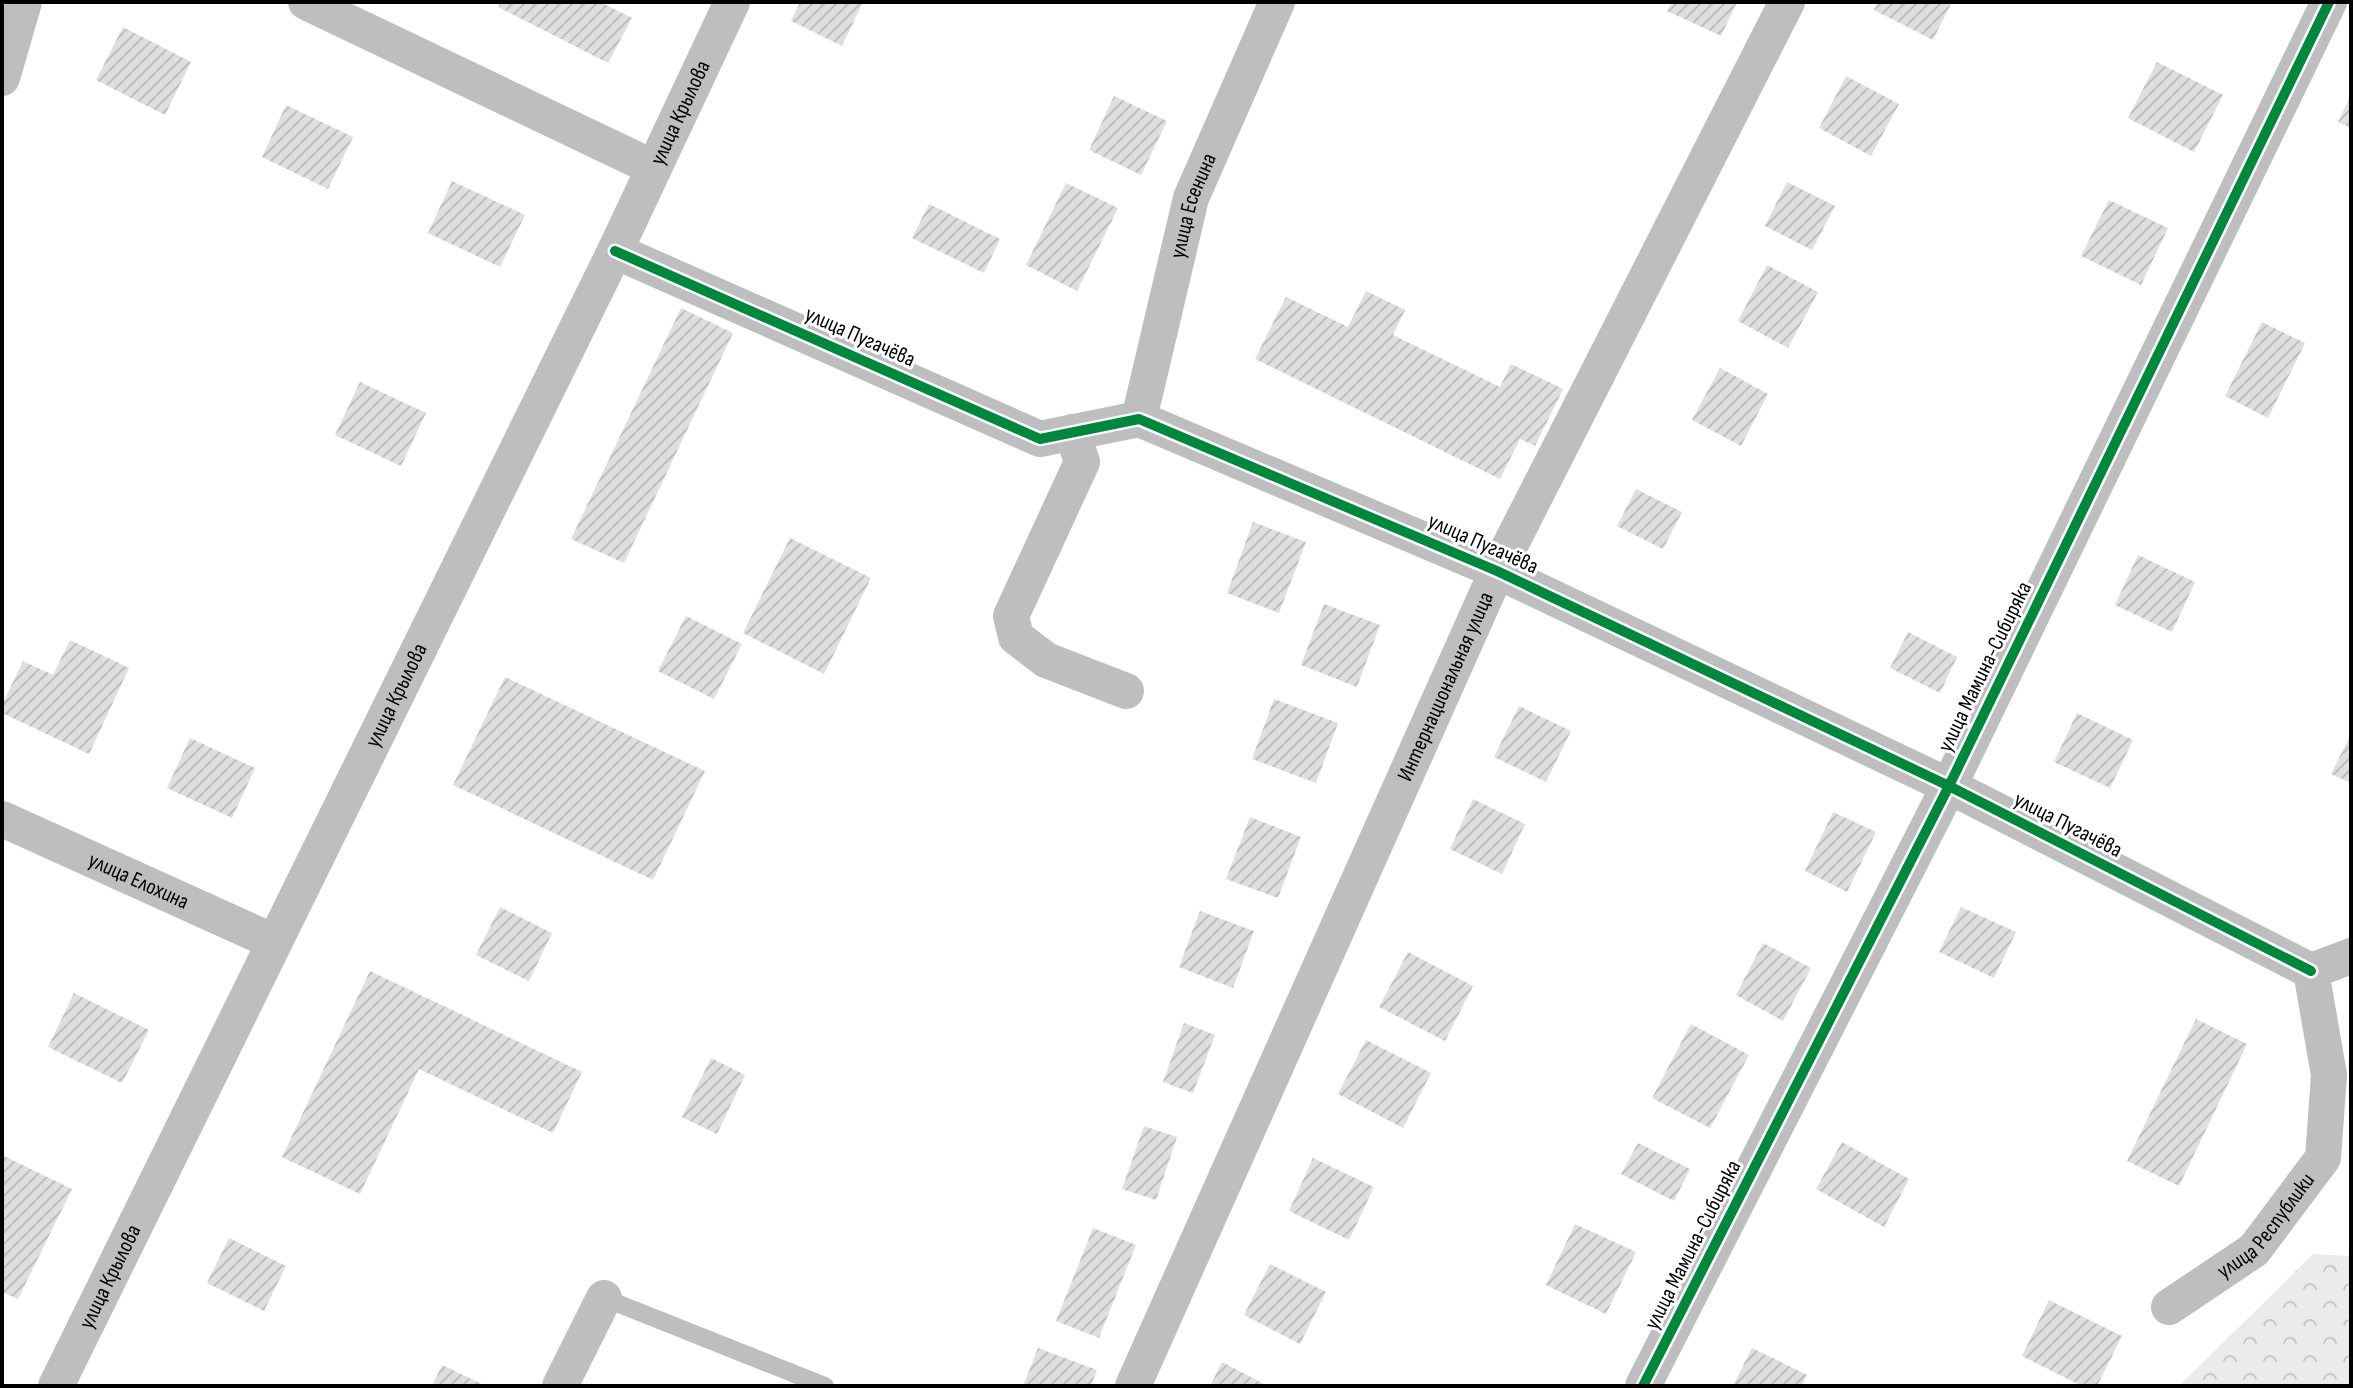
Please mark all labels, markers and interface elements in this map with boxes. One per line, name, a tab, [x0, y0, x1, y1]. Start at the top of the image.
street label: улица Крылова	[644, 56, 716, 169]
street label: улица Есенина	[1164, 149, 1222, 261]
street label: улица Пугачёва	[801, 301, 919, 373]
street label: улица Пугачёва	[1424, 508, 1542, 580]
street label: улица Мамина-Сибиряка	[1932, 577, 2038, 757]
street label: Интернациональная улица	[1391, 588, 1499, 785]
street label: улица Крылова	[359, 639, 433, 752]
street label: улица Пугачёва	[2009, 786, 2127, 864]
street label: улица Елохина	[84, 846, 193, 915]
street label: улица Мамина-Сибиряка	[1639, 1156, 1747, 1334]
street label: улица Республики	[2212, 1168, 2321, 1284]
street label: улица Крылова	[73, 1220, 147, 1333]

